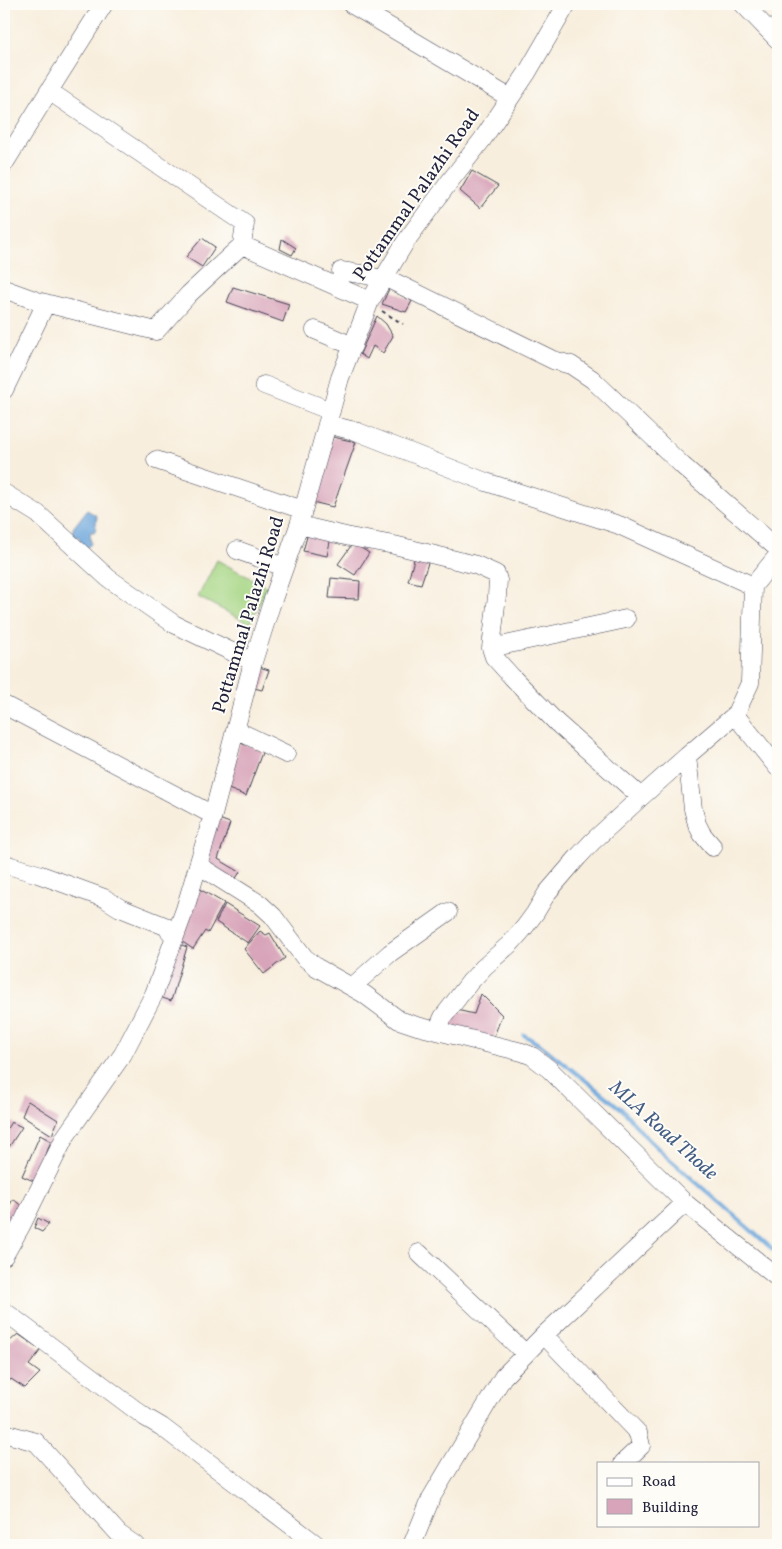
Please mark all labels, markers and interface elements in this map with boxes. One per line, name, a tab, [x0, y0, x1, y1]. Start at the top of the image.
street label: Pottammal Palazhi Road	[348, 104, 486, 286]
street label: Pottammal Palazhi Road	[207, 513, 291, 717]
water label: MLA Road Thode	[602, 1074, 724, 1188]
legend	[597, 1462, 760, 1526]
text: Road	[642, 1472, 676, 1493]
text: Building	[642, 1498, 699, 1519]

